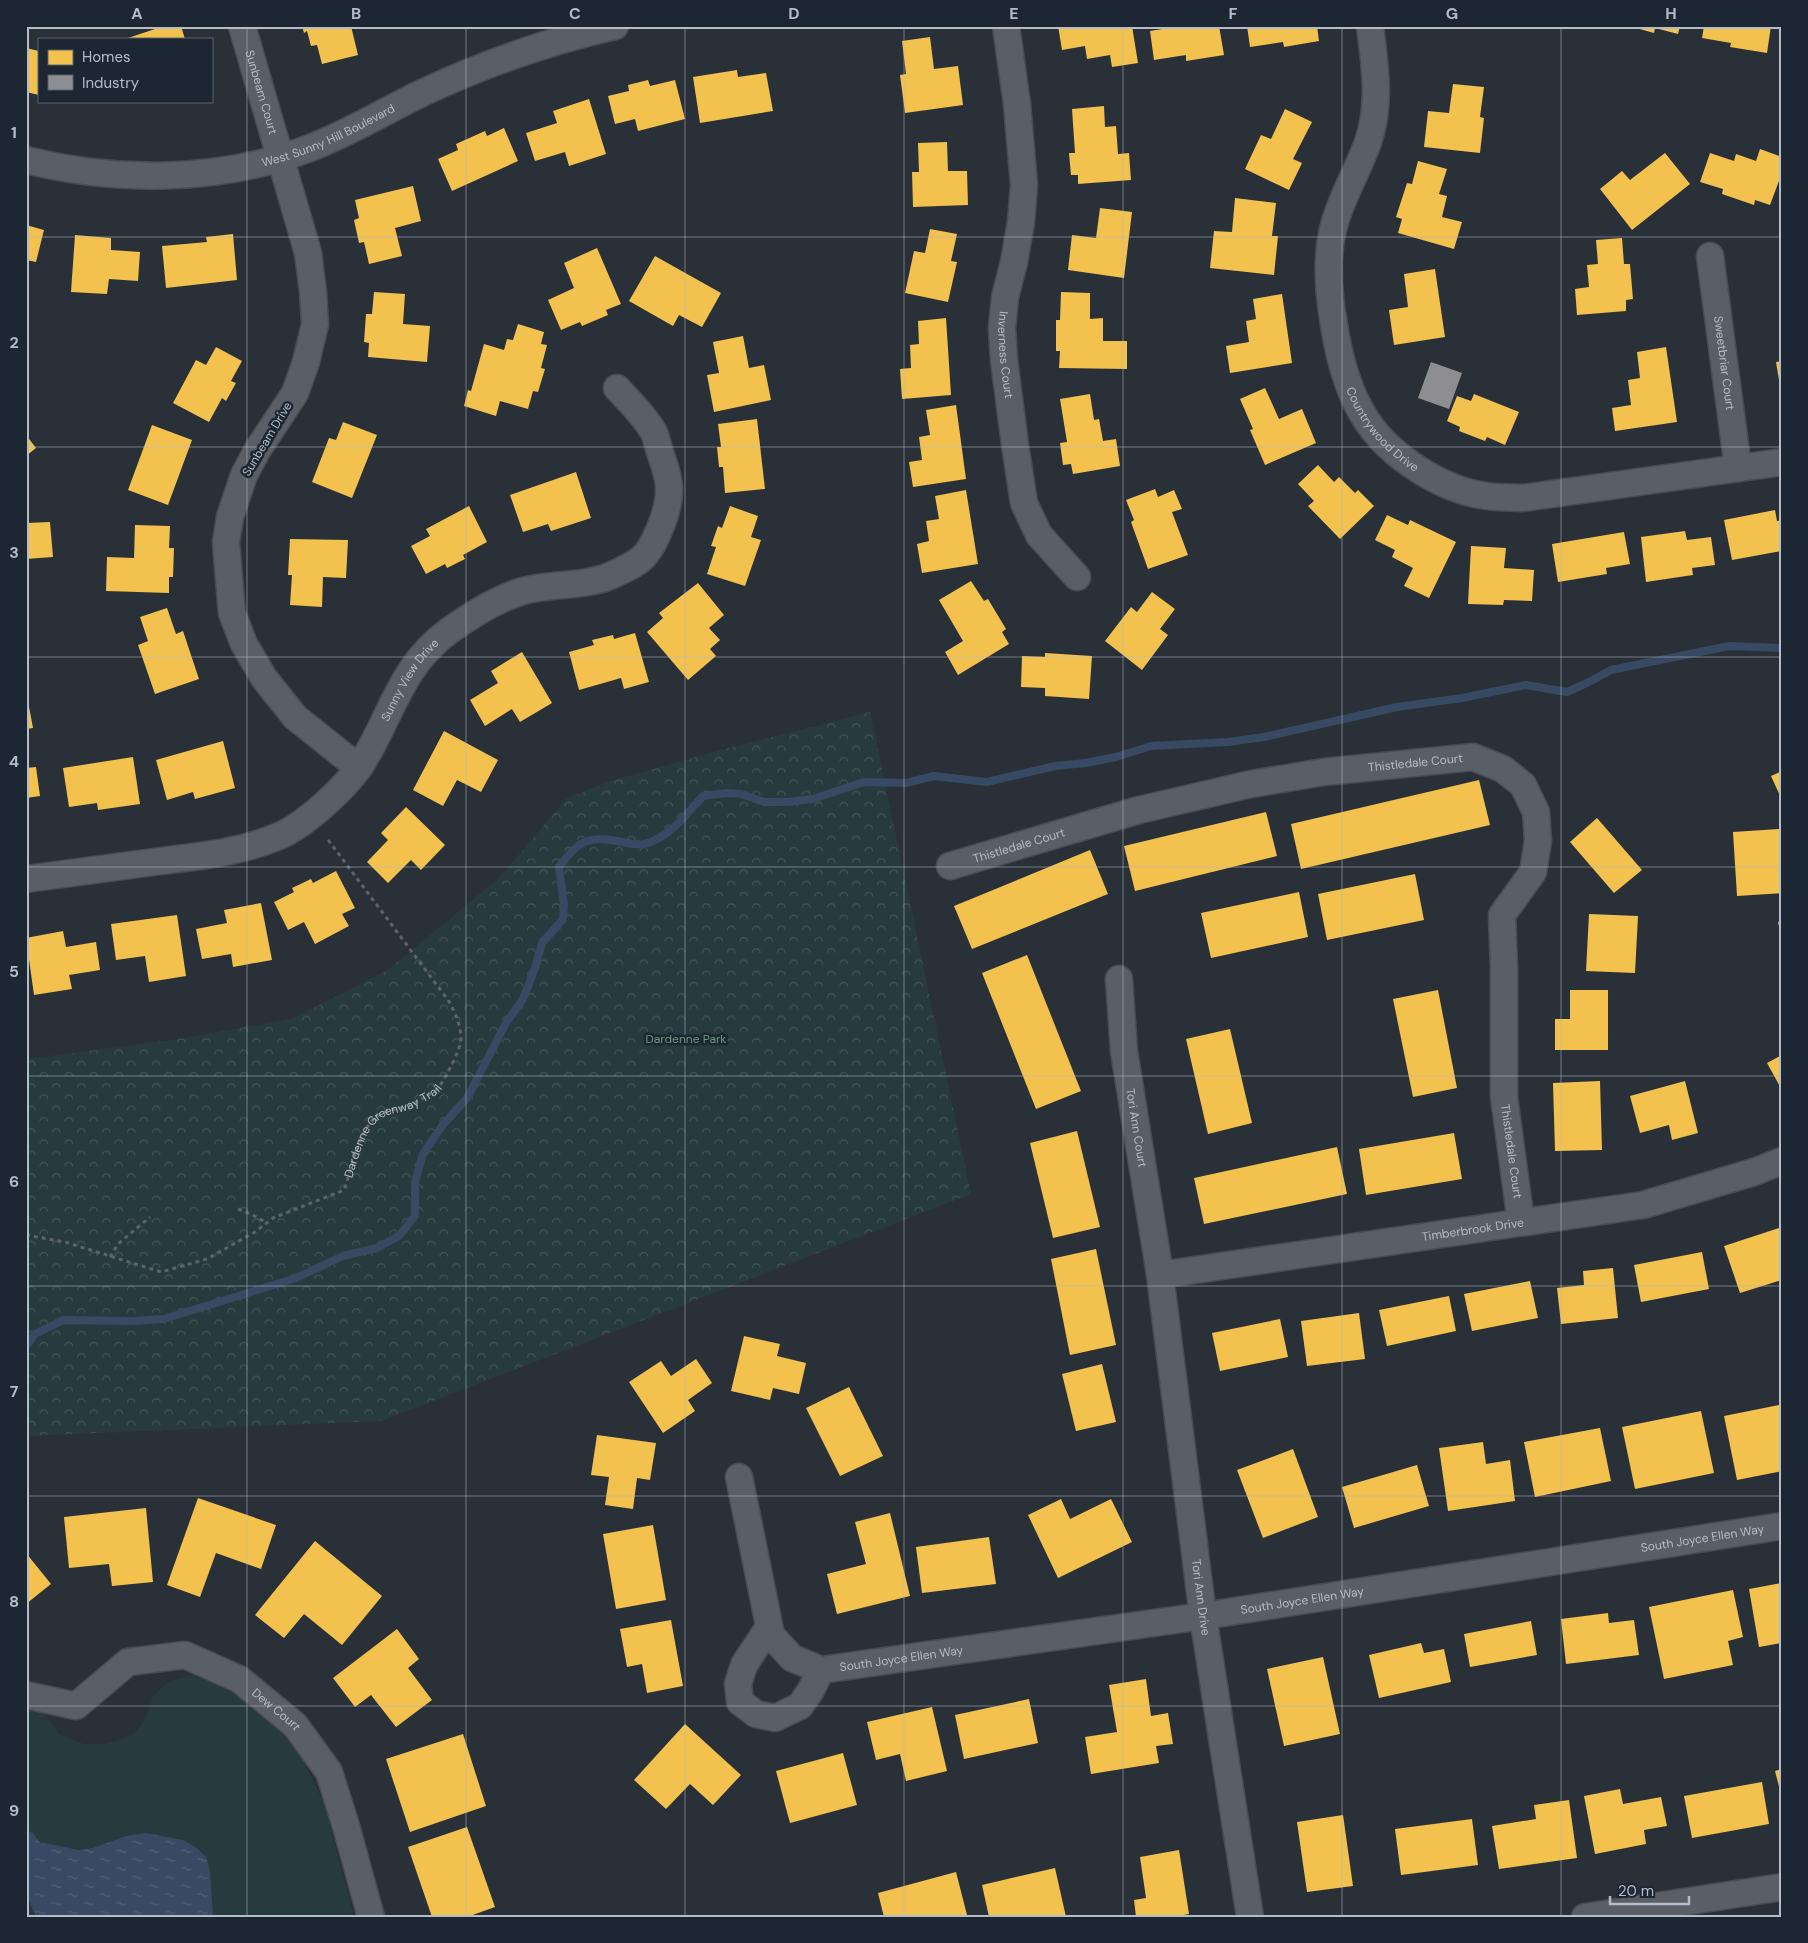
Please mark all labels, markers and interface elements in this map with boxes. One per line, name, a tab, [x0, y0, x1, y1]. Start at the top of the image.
text: A	[131, 3, 143, 24]
text: B	[351, 3, 361, 24]
text: C	[569, 3, 581, 24]
text: D	[788, 3, 800, 24]
text: E	[1009, 3, 1019, 24]
text: F	[1229, 3, 1238, 24]
text: G	[1446, 3, 1458, 24]
text: H	[1665, 3, 1677, 24]
legend	[38, 38, 212, 102]
text: Homes	[82, 47, 131, 67]
street label: Sunbeam Court	[241, 48, 281, 137]
text: Industry	[82, 73, 140, 93]
street label: West Sunny Hill Boulevard	[260, 100, 398, 171]
text: 1	[11, 122, 17, 143]
street label: Inverness Court	[994, 310, 1017, 400]
street label: Sweetbriar Court	[1710, 315, 1738, 411]
text: 2	[9, 332, 19, 353]
street label: Countrywood Drive	[1342, 384, 1422, 476]
street label: Sunbeam Drive	[239, 399, 296, 479]
text: 3	[9, 542, 19, 563]
street label: Sunny View Drive	[377, 635, 442, 724]
street label: Thistledale Court	[1367, 750, 1464, 776]
text: 4	[9, 751, 19, 772]
street label: Thistledale Court	[971, 824, 1067, 867]
text: 5	[9, 961, 19, 982]
park label: Dardenne Park	[646, 1031, 726, 1047]
street label: Dardenne Greenway Trail	[340, 1081, 446, 1180]
street label: Tori Ann Court	[1122, 1087, 1151, 1169]
street label: Thistledale Court	[1497, 1103, 1526, 1200]
text: 6	[9, 1171, 19, 1192]
street label: Timberbrook Drive	[1421, 1214, 1525, 1245]
text: 7	[10, 1381, 19, 1402]
street label: South Joyce Ellen Way	[1640, 1521, 1766, 1556]
street label: Tori Ann Drive	[1188, 1558, 1214, 1637]
street label: South Joyce Ellen Way	[1239, 1583, 1365, 1618]
text: 8	[9, 1591, 19, 1612]
street label: South Joyce Ellen Way	[839, 1642, 965, 1675]
street label: Dew Court	[248, 1685, 305, 1734]
text: 9	[9, 1800, 19, 1821]
scale bar	[1610, 1873, 1689, 1905]
text: 20 m	[1618, 1881, 1654, 1901]

